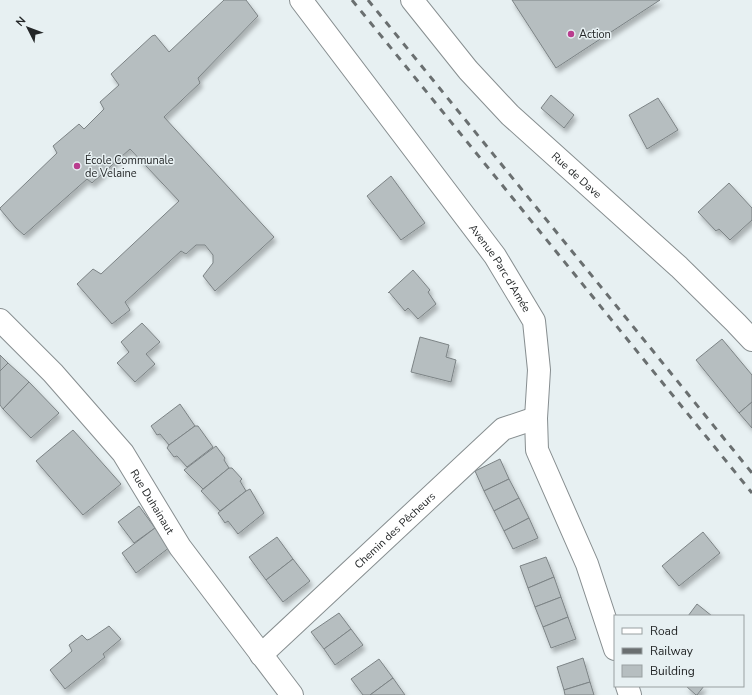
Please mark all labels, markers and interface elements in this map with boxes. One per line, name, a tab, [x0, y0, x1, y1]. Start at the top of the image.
north arrow	[8, 8, 48, 48]
text: N	[13, 14, 29, 30]
place label: Action	[579, 27, 611, 42]
marker: Action	[566, 29, 576, 39]
street label: Rue de Dave	[548, 149, 605, 202]
place label: École Communale de Velaine	[85, 152, 174, 181]
marker: École Communale de Velaine	[72, 161, 82, 171]
street label: Avenue Parc d'Amée	[465, 221, 534, 315]
street label: Rue Duhainaut	[127, 467, 177, 537]
street label: Chemin des Pêcheurs	[351, 489, 439, 572]
legend	[614, 615, 744, 687]
text: Road	[650, 623, 678, 639]
text: Railway	[650, 643, 694, 659]
text: Building	[650, 663, 695, 679]

